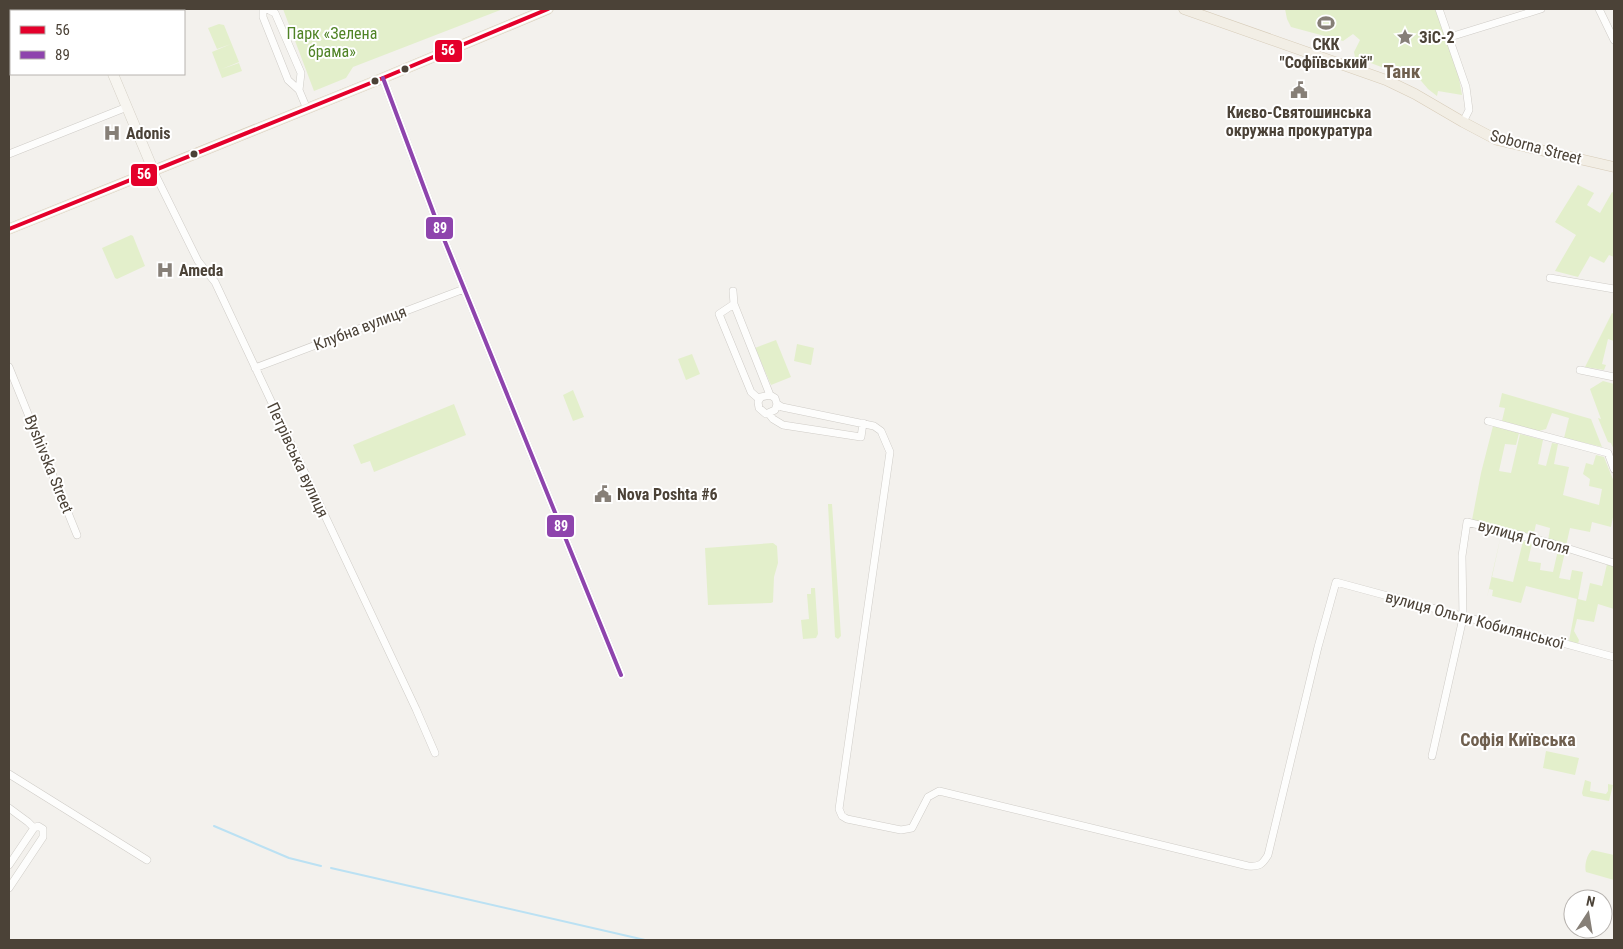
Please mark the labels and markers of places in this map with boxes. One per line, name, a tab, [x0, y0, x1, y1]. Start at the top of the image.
sports icon: СКК "Софіївський"	[1316, 13, 1336, 33]
place icon: ЗіС-2	[1395, 27, 1415, 47]
place label: ЗіС-2	[1419, 28, 1455, 47]
place label: СКК "Софіївський"	[1280, 35, 1373, 72]
unlabelled marker	[400, 64, 410, 74]
unlabelled marker	[370, 76, 380, 86]
public building icon: Києво-Святошинська окружна прокуратура	[1289, 80, 1309, 100]
place label: Києво-Святошинська окружна прокуратура	[1226, 103, 1373, 140]
hospital icon: Adonis	[102, 123, 122, 143]
place label: Adonis	[126, 124, 171, 143]
unlabelled marker	[189, 149, 199, 159]
hospital icon: Ameda	[155, 260, 175, 280]
place label: Ameda	[179, 261, 224, 280]
public building icon: Nova Poshta #6	[593, 484, 613, 504]
place label: Nova Poshta #6	[617, 485, 718, 504]

